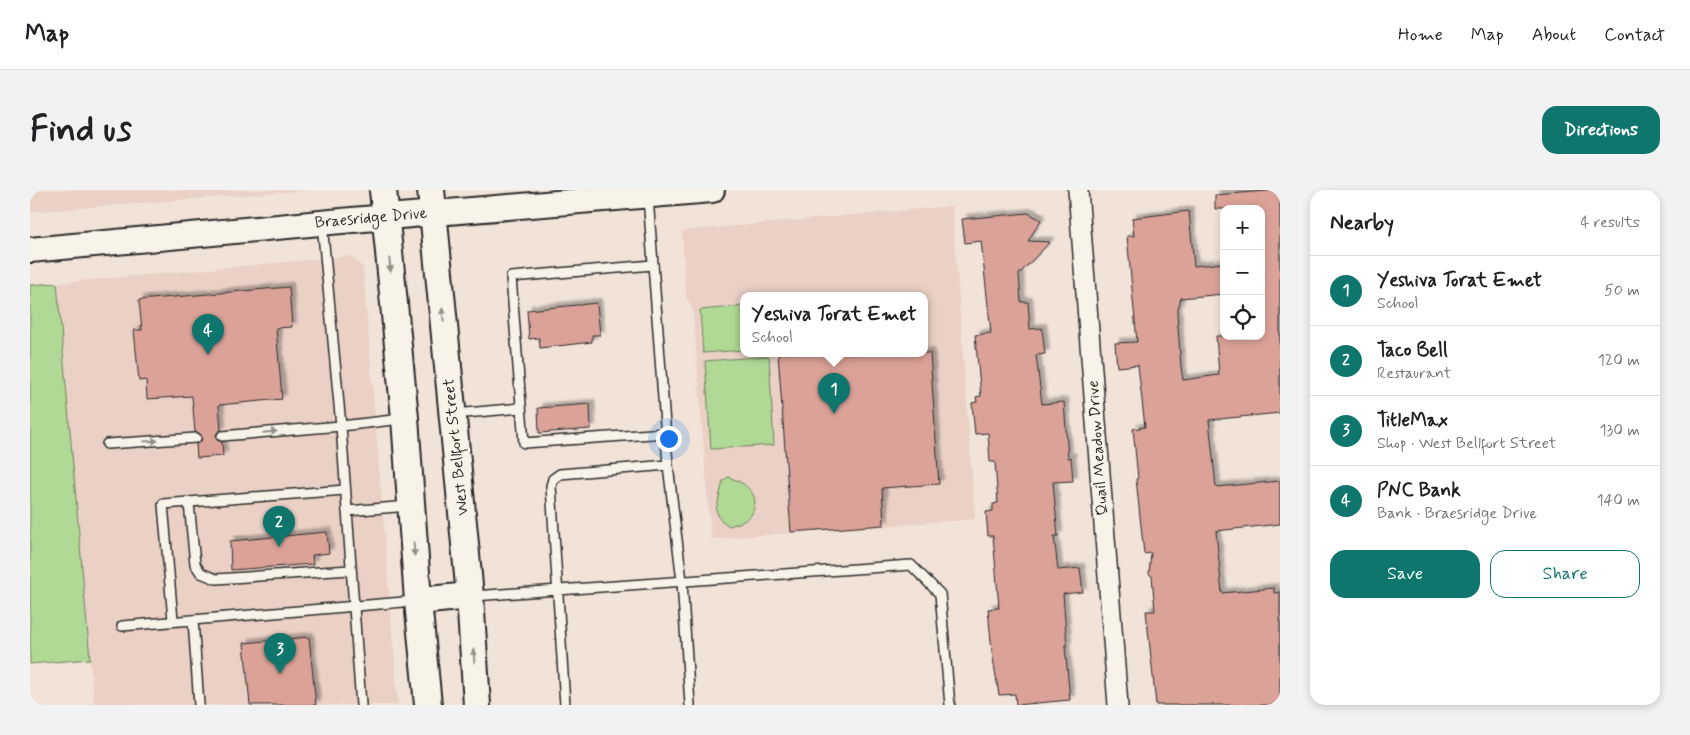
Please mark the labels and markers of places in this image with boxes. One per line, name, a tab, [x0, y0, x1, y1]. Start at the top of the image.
pin: 4	[192, 314, 224, 355]
pin: 1	[818, 373, 850, 414]
pin: 2	[263, 506, 295, 547]
pin: 3	[264, 633, 296, 674]

